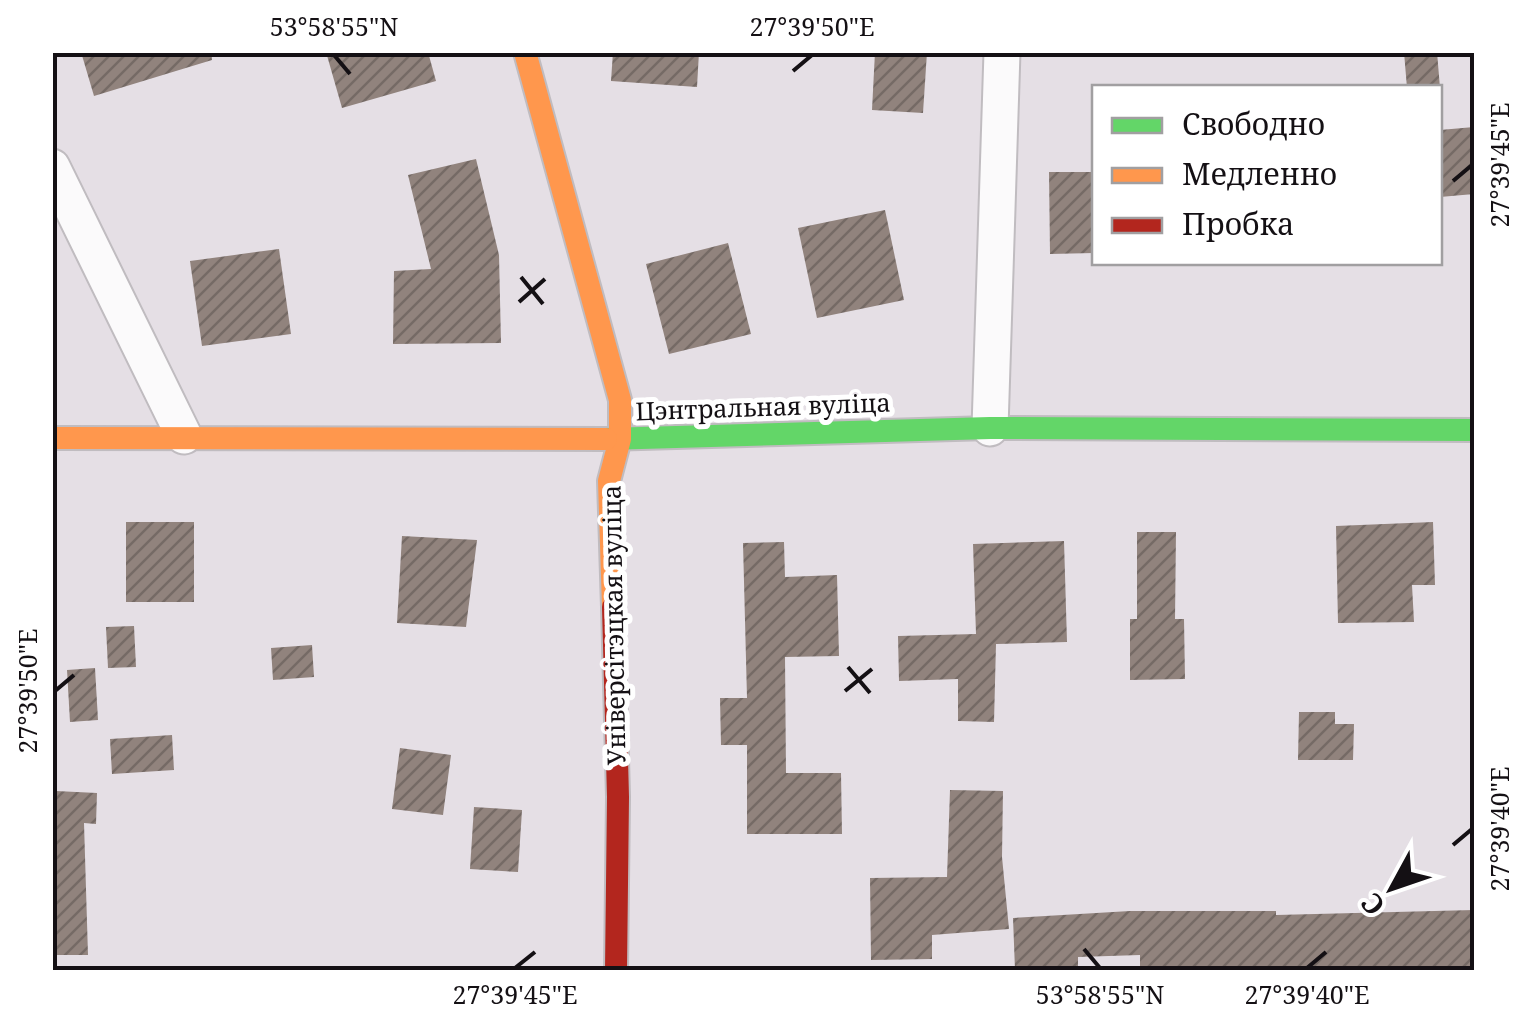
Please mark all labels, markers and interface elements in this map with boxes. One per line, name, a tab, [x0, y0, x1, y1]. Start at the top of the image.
text: 53°58'55"N	[270, 9, 398, 43]
text: 27°39'50"E	[749, 9, 875, 43]
legend	[1092, 85, 1442, 265]
text: 27°39'45"E	[1482, 102, 1516, 228]
text: Свободно	[1182, 103, 1325, 144]
text: Медленно	[1182, 153, 1337, 194]
text: Пробка	[1182, 203, 1294, 244]
street label: Цэнтральная вуліца	[635, 385, 891, 427]
street label: Універсітэцкая вуліца	[594, 485, 632, 765]
text: 27°39'50"E	[10, 628, 44, 754]
text: 27°39'40"E	[1482, 766, 1516, 892]
north arrow	[1342, 838, 1442, 938]
text: С	[1352, 885, 1393, 924]
text: 27°39'45"E	[452, 977, 578, 1011]
text: 53°58'55"N	[1036, 977, 1164, 1011]
text: 27°39'40"E	[1244, 977, 1370, 1011]

